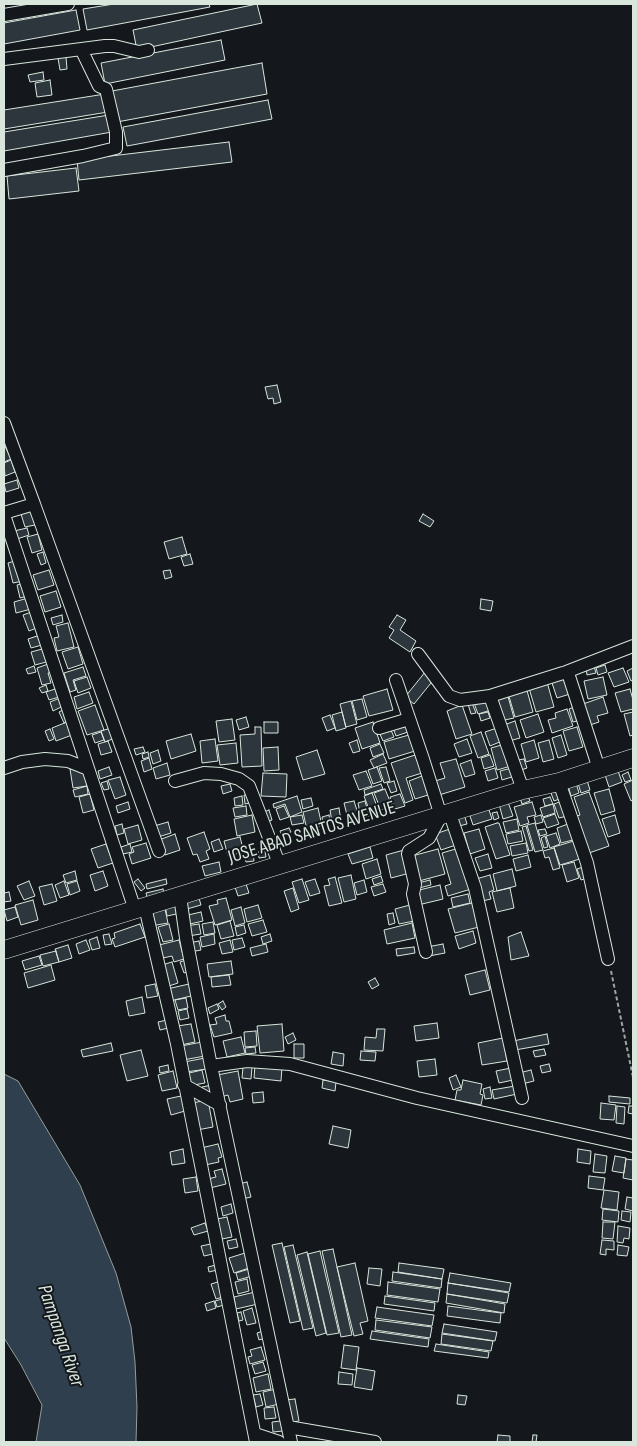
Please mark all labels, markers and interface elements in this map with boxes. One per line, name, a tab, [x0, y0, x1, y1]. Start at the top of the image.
street label: JOSE ABAD SANTOS AVENUE	[226, 797, 398, 869]
water label: Pampanga River	[31, 1282, 89, 1390]

